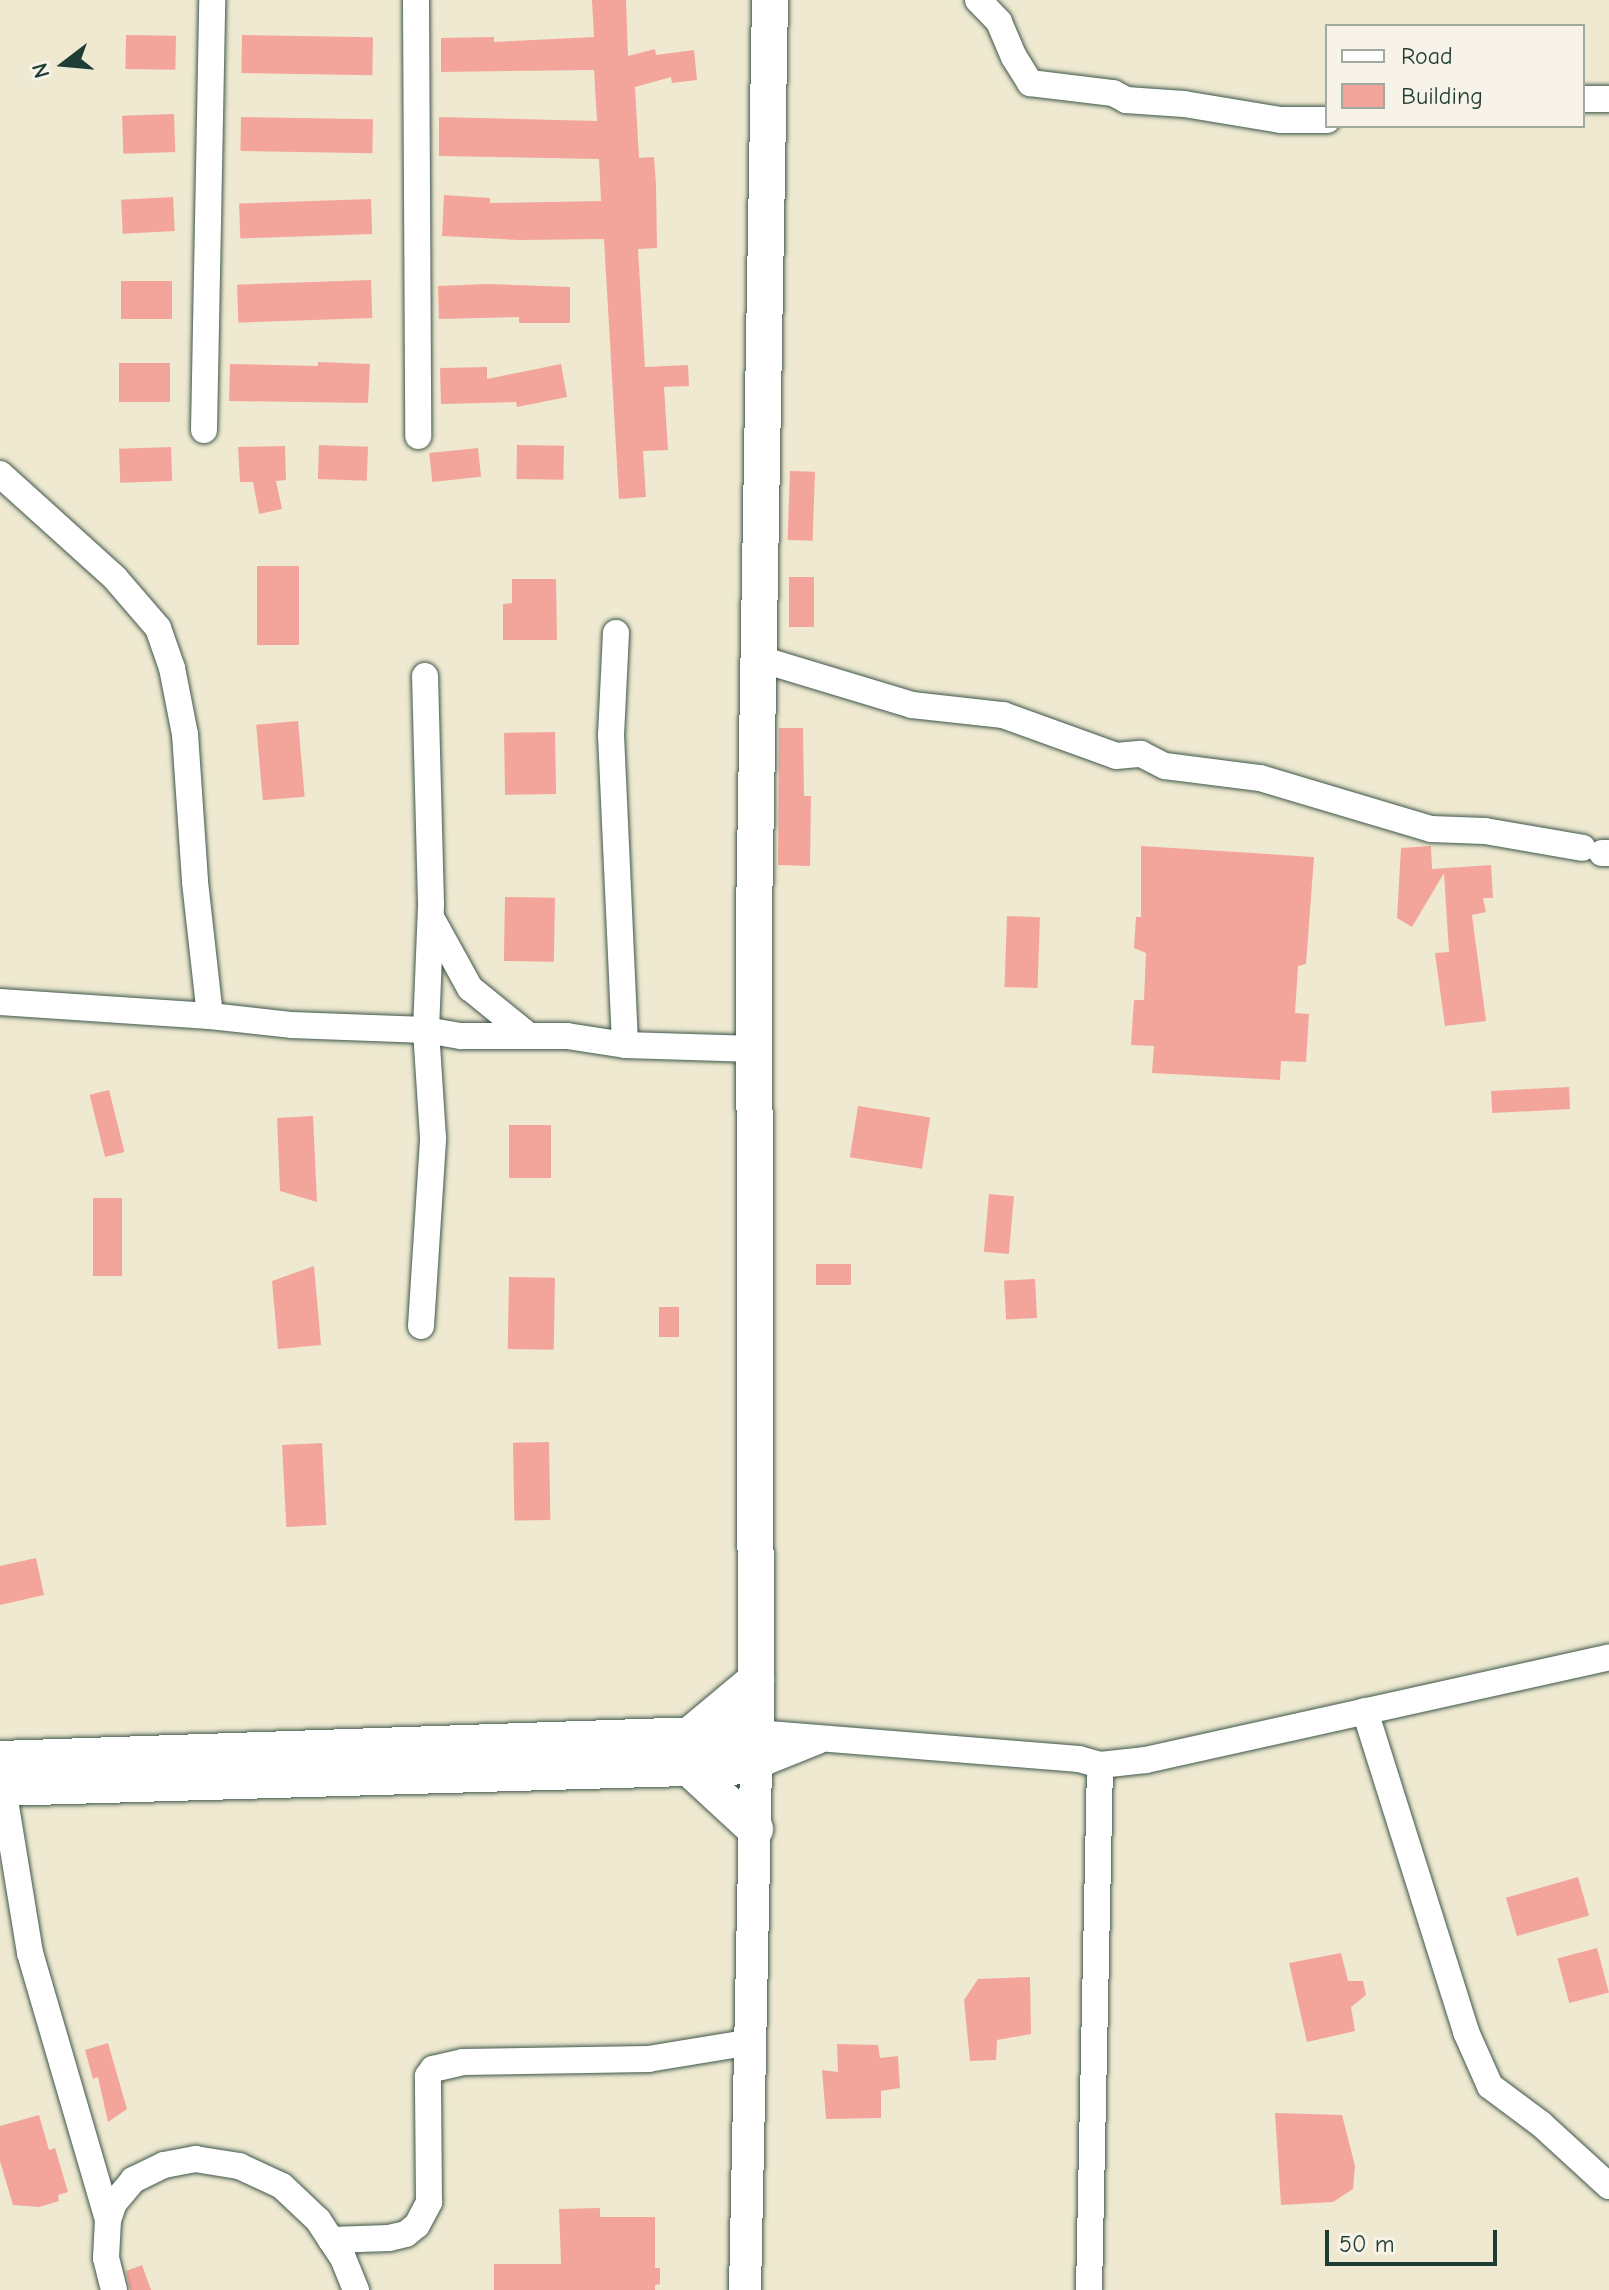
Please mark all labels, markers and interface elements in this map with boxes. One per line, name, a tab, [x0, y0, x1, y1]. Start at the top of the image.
north arrow	[24, 24, 104, 104]
legend	[1325, 24, 1585, 128]
text: Road	[1401, 42, 1453, 70]
text: N	[26, 60, 55, 81]
text: Building	[1401, 82, 1483, 110]
scale bar	[1329, 2214, 1501, 2264]
text: 50 m	[1339, 2230, 1395, 2258]

